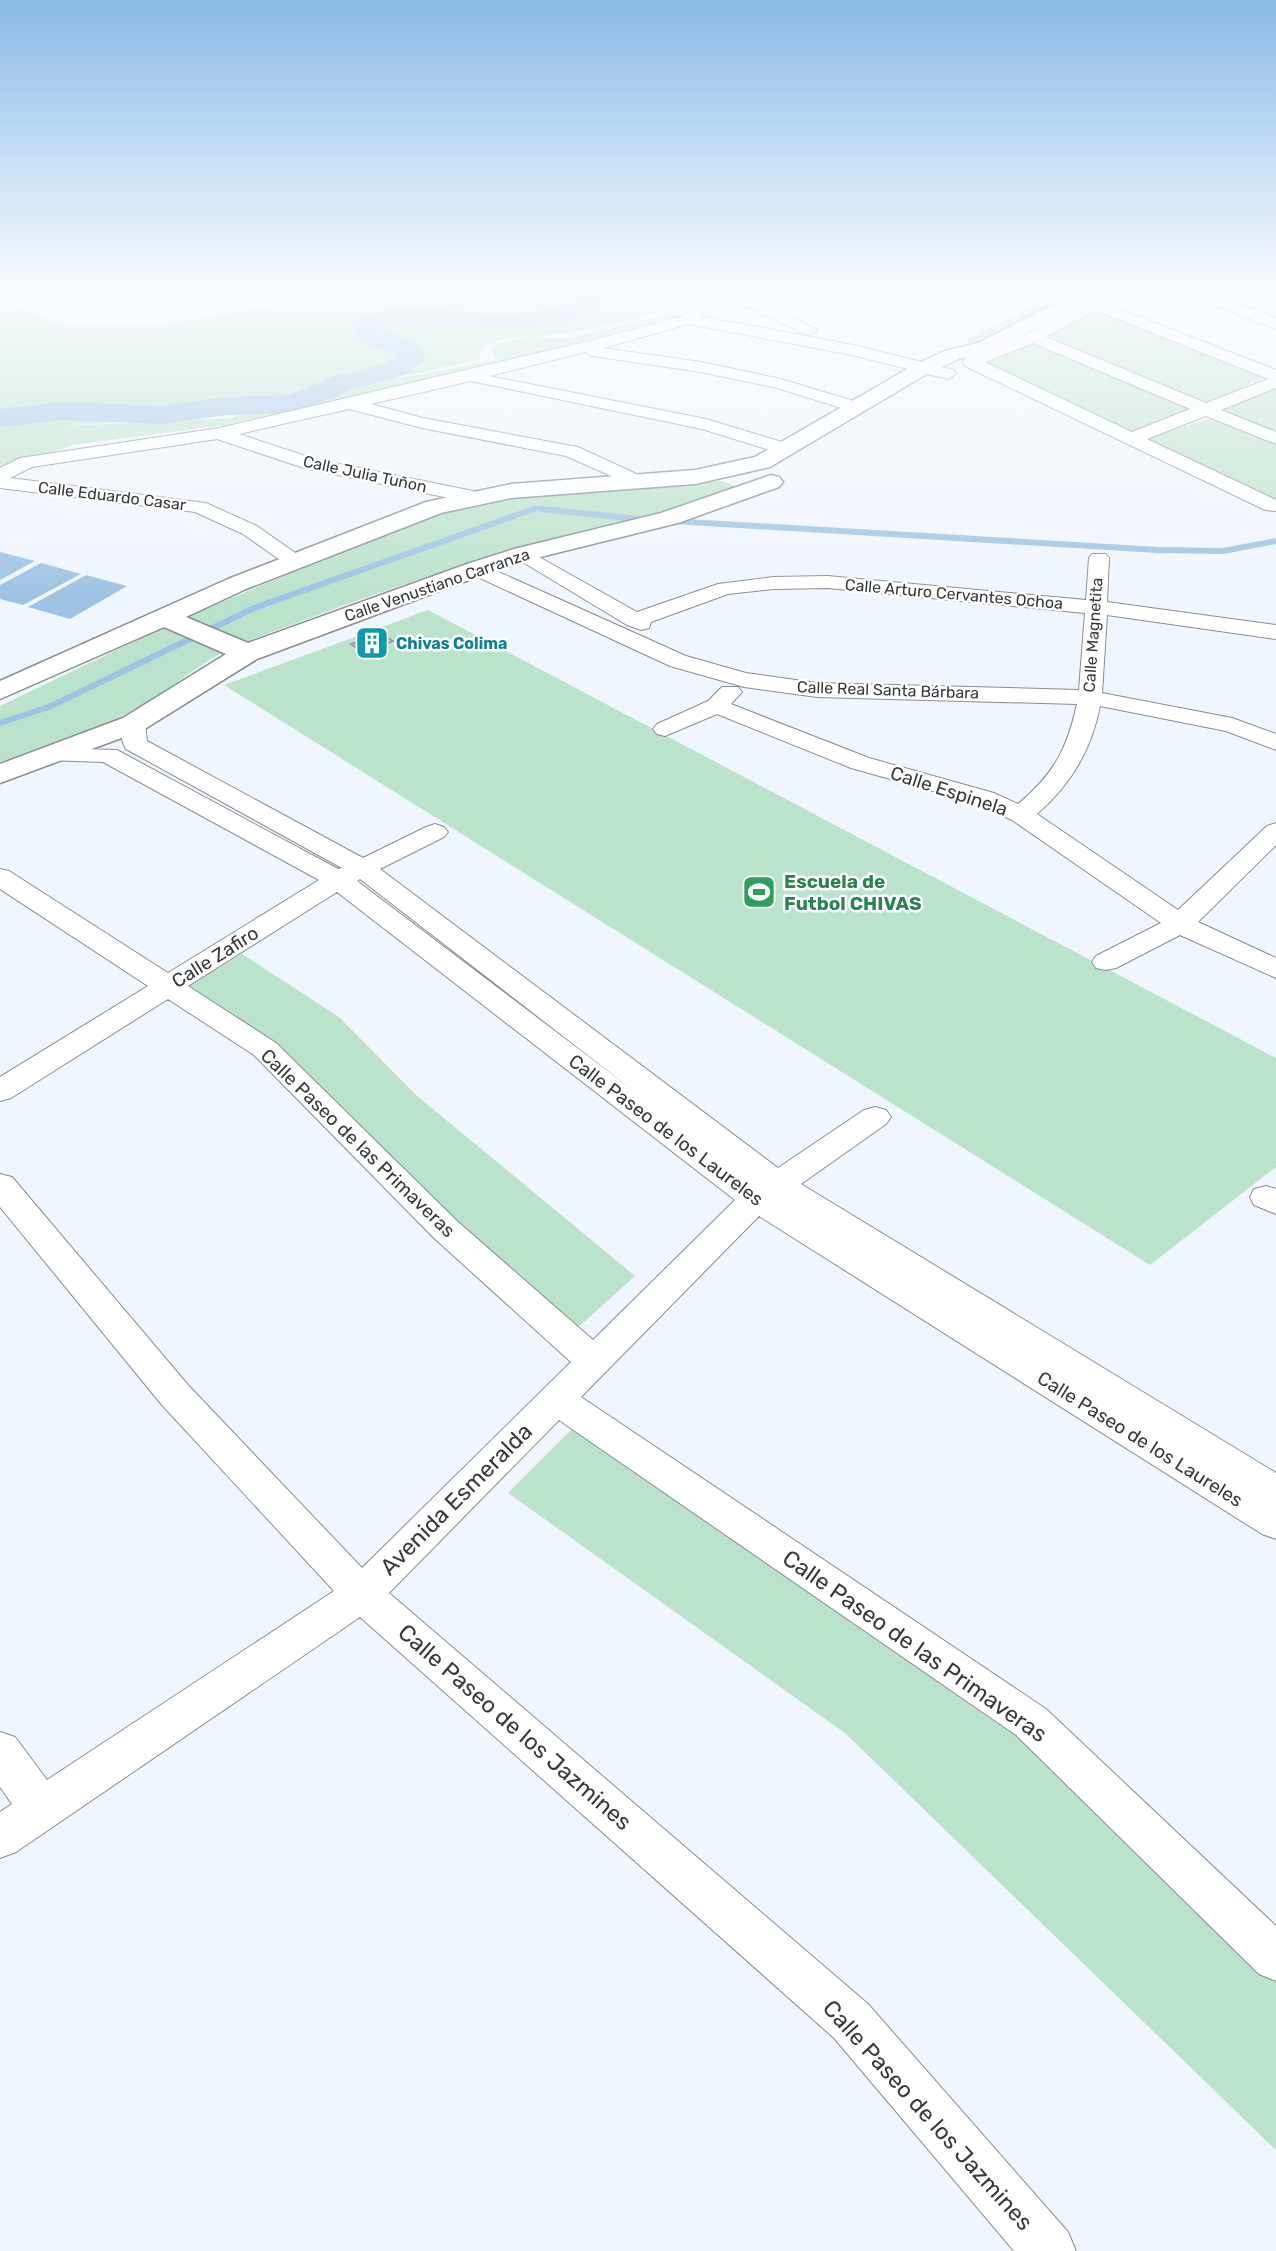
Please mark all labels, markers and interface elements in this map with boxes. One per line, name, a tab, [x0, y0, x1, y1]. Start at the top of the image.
street label: Calle Julia Tuñon	[301, 452, 429, 496]
street label: Calle Eduardo Casar	[37, 478, 187, 514]
street label: Calle Venustiano Carranza	[342, 544, 532, 626]
street label: Calle Arturo Cervantes Ochoa	[844, 575, 1064, 613]
street label: Calle Magnetita	[1080, 577, 1106, 693]
building icon: Chivas Colima	[353, 624, 391, 662]
place label: Chivas Colima	[396, 634, 507, 653]
street label: Calle Real Santa Bárbara	[797, 677, 979, 703]
street label: Calle Espinela	[887, 761, 1011, 821]
place label: Escuela de Futbol CHIVAS	[784, 870, 922, 915]
sports icon: Escuela de Futbol CHIVAS	[740, 873, 778, 911]
street label: Calle Zafiro	[167, 921, 263, 993]
street label: Calle Paseo de las Primaveras	[256, 1044, 460, 1242]
street label: Calle Paseo de los Laureles	[564, 1049, 768, 1211]
street label: Calle Paseo de los Laureles	[1033, 1366, 1247, 1512]
street label: Avenida Esmeralda	[374, 1417, 538, 1581]
street label: Calle Paseo de las Primaveras	[777, 1544, 1053, 1748]
street label: Calle Paseo de los Jazmines	[393, 1618, 637, 1836]
street label: Calle Paseo de los Jazmines	[817, 1994, 1039, 2236]

